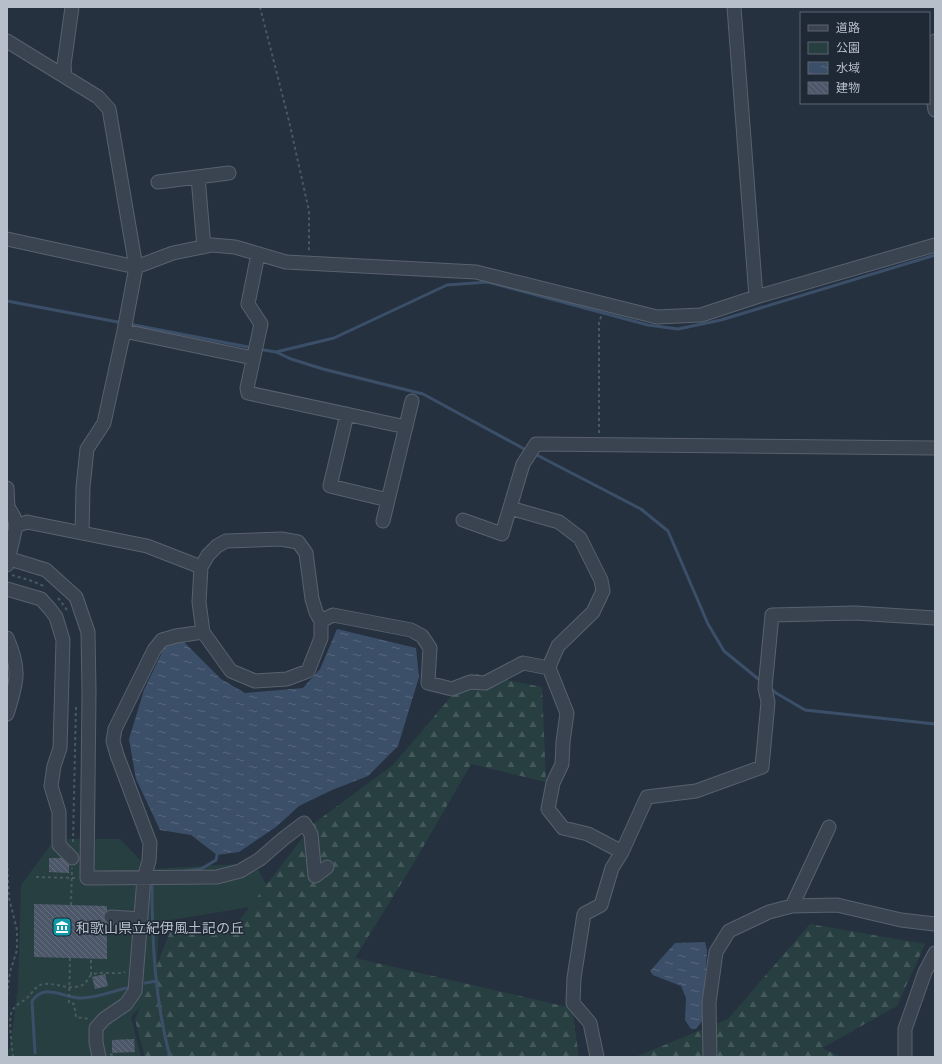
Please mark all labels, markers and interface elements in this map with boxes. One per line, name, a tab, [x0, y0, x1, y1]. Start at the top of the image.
legend	[800, 12, 930, 104]
text: 道路	[836, 19, 860, 36]
text: 公園	[836, 39, 860, 56]
text: 水域	[836, 59, 860, 76]
text: 建物	[836, 79, 860, 96]
museum icon: 和歌山県立紀伊風土記の丘	[51, 916, 73, 938]
place label: 和歌山県立紀伊風土記の丘	[76, 918, 244, 937]

